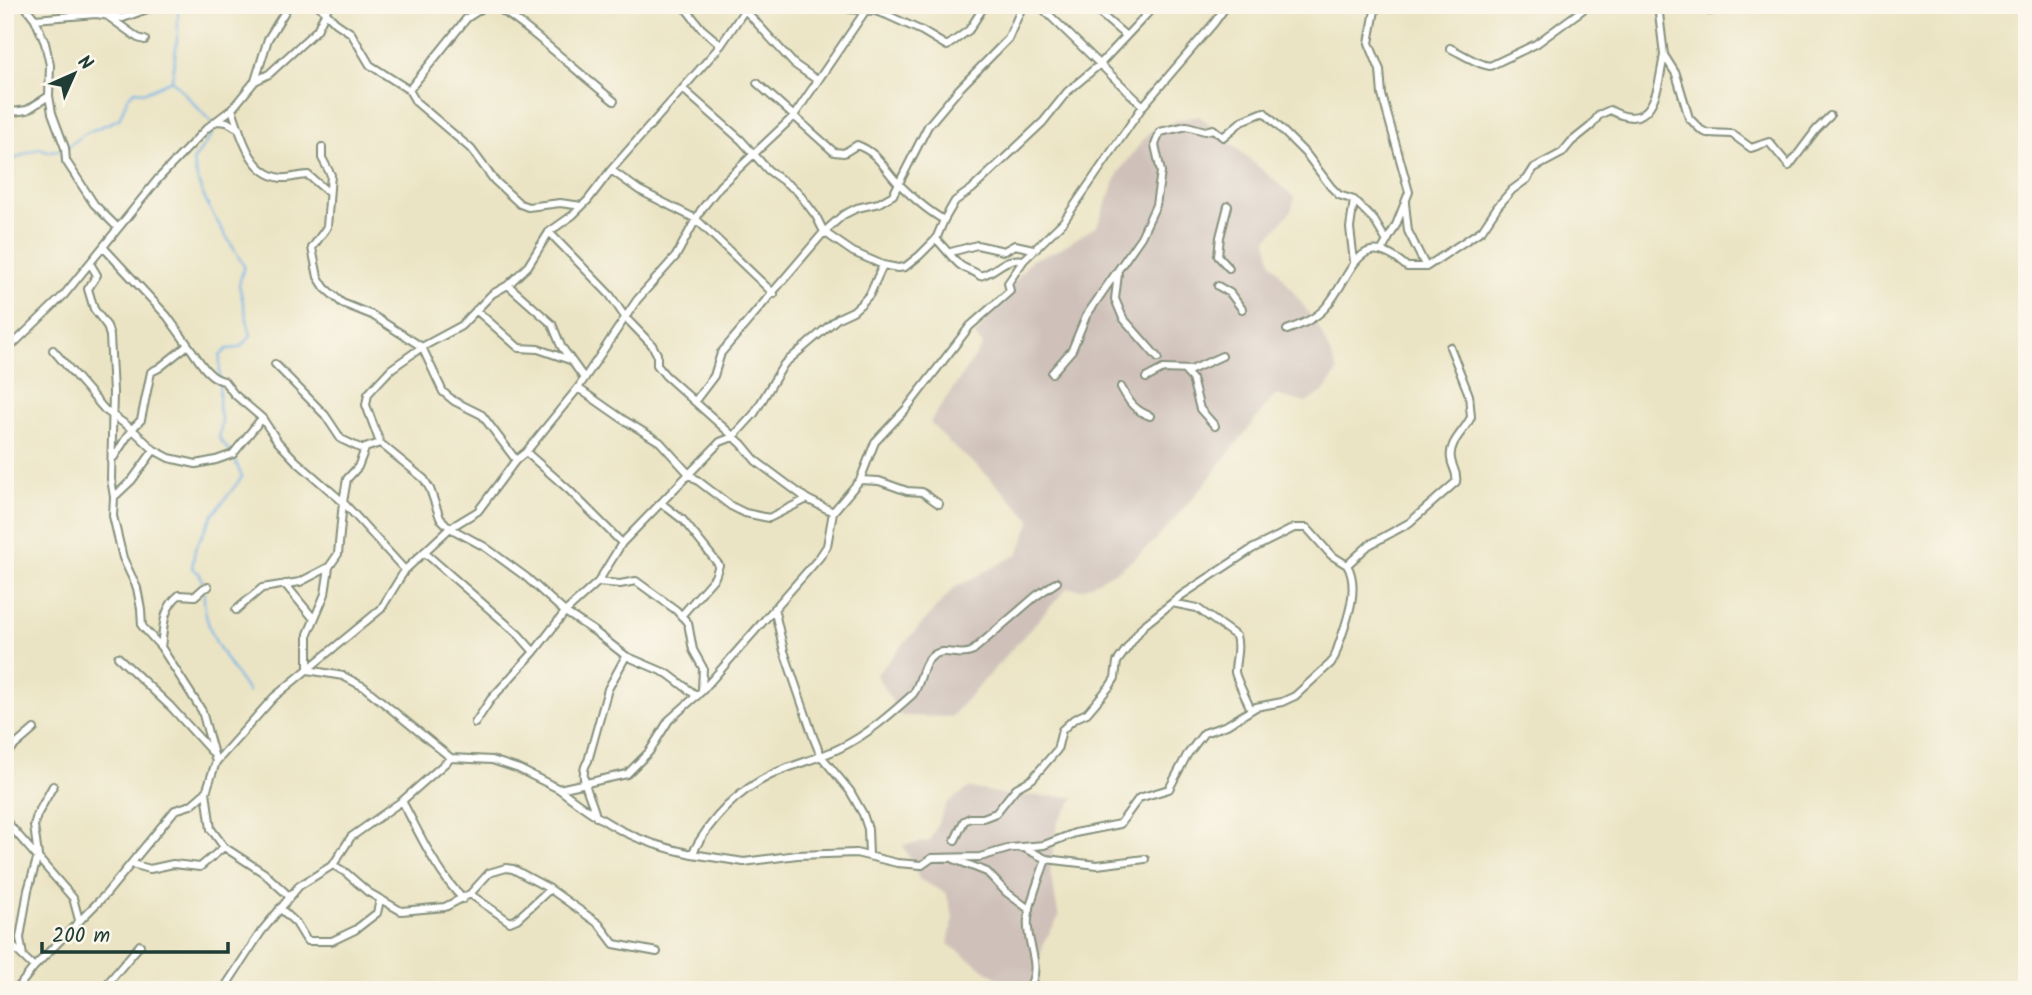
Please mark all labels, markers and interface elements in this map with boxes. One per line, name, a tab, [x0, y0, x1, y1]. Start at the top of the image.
north arrow	[38, 38, 108, 108]
text: N	[70, 49, 99, 78]
scale bar	[42, 911, 228, 955]
text: 200 m	[52, 920, 110, 953]

